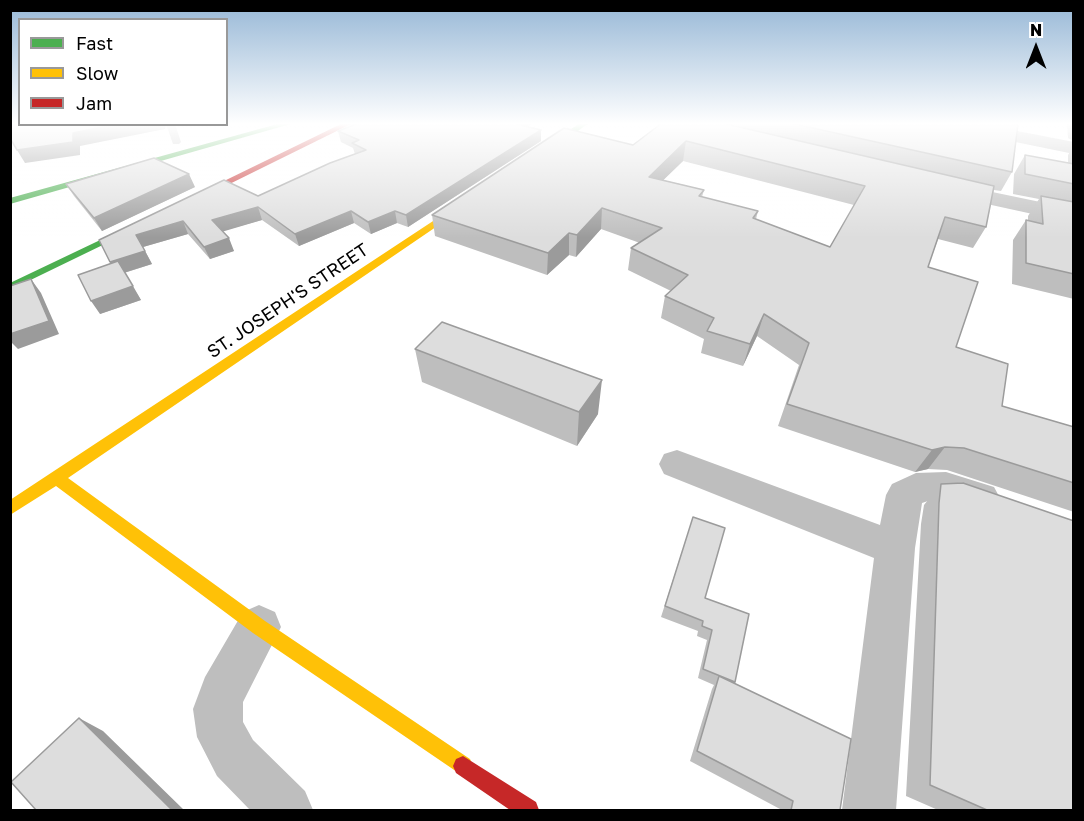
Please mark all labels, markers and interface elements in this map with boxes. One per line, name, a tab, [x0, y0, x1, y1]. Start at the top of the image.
legend	[18, 18, 228, 126]
north arrow	[1006, 18, 1066, 78]
text: N	[1030, 20, 1042, 40]
text: Fast	[76, 32, 113, 54]
text: Slow	[76, 62, 118, 84]
text: Jam	[76, 92, 112, 114]
street label: ST. JOSEPH'S STREET	[203, 239, 373, 363]

